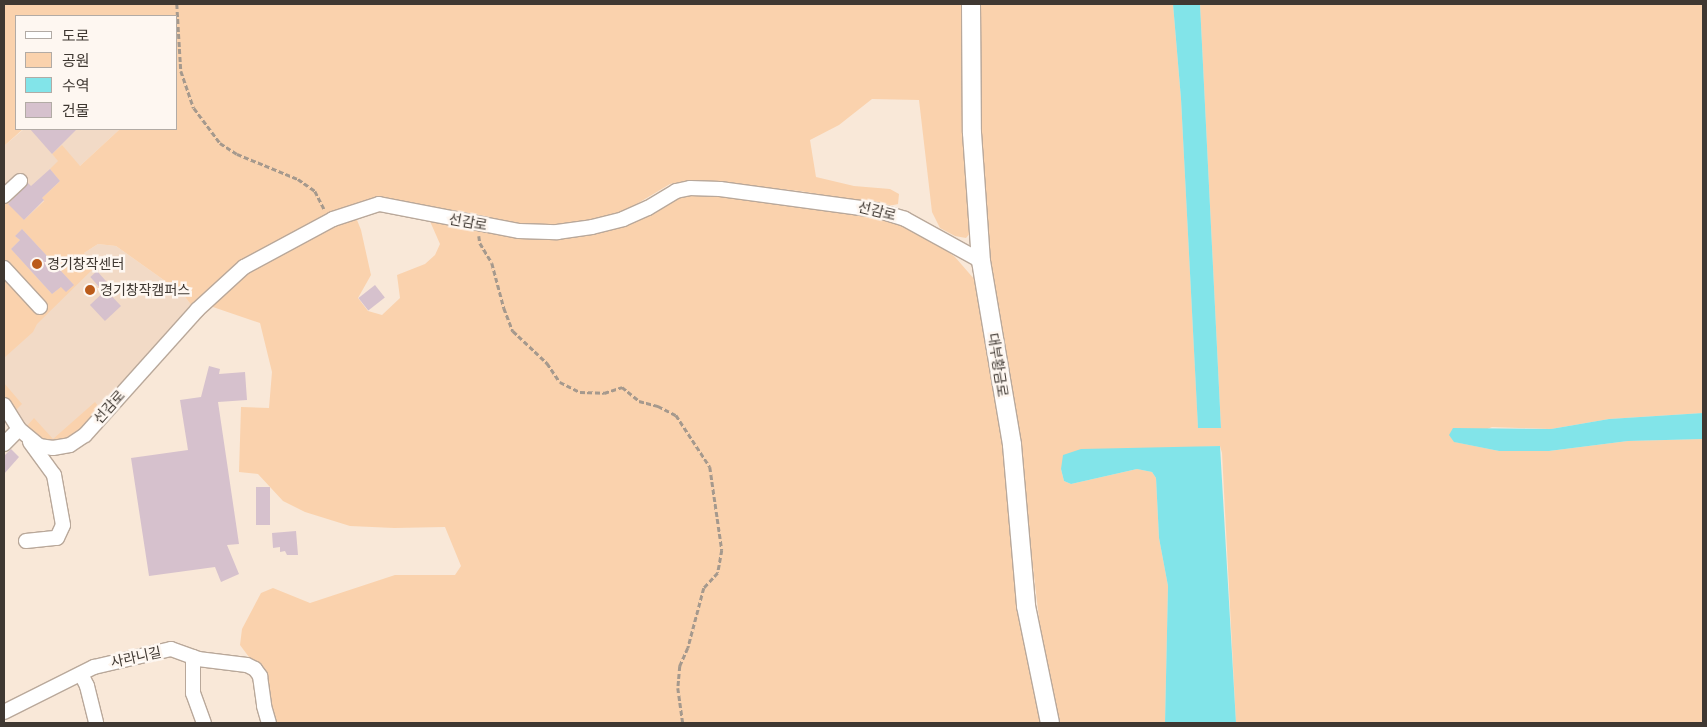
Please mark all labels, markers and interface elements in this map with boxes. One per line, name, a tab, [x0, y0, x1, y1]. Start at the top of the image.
legend	[15, 15, 178, 130]
text: 도로	[62, 27, 90, 45]
text: 공원	[62, 52, 90, 70]
text: 수역	[62, 77, 90, 95]
text: 건물	[62, 102, 90, 120]
street label: 선감로	[856, 198, 898, 224]
street label: 선감로	[448, 210, 488, 234]
place label: 경기창작센터	[47, 256, 124, 272]
marker: 경기창작센터	[31, 258, 43, 270]
place label: 경기창작캠퍼스	[100, 282, 190, 298]
marker: 경기창작캠퍼스	[84, 284, 96, 296]
street label: 대부황금로	[985, 332, 1011, 398]
street label: 선감로	[90, 387, 128, 427]
street label: 사라니길	[109, 643, 163, 671]

